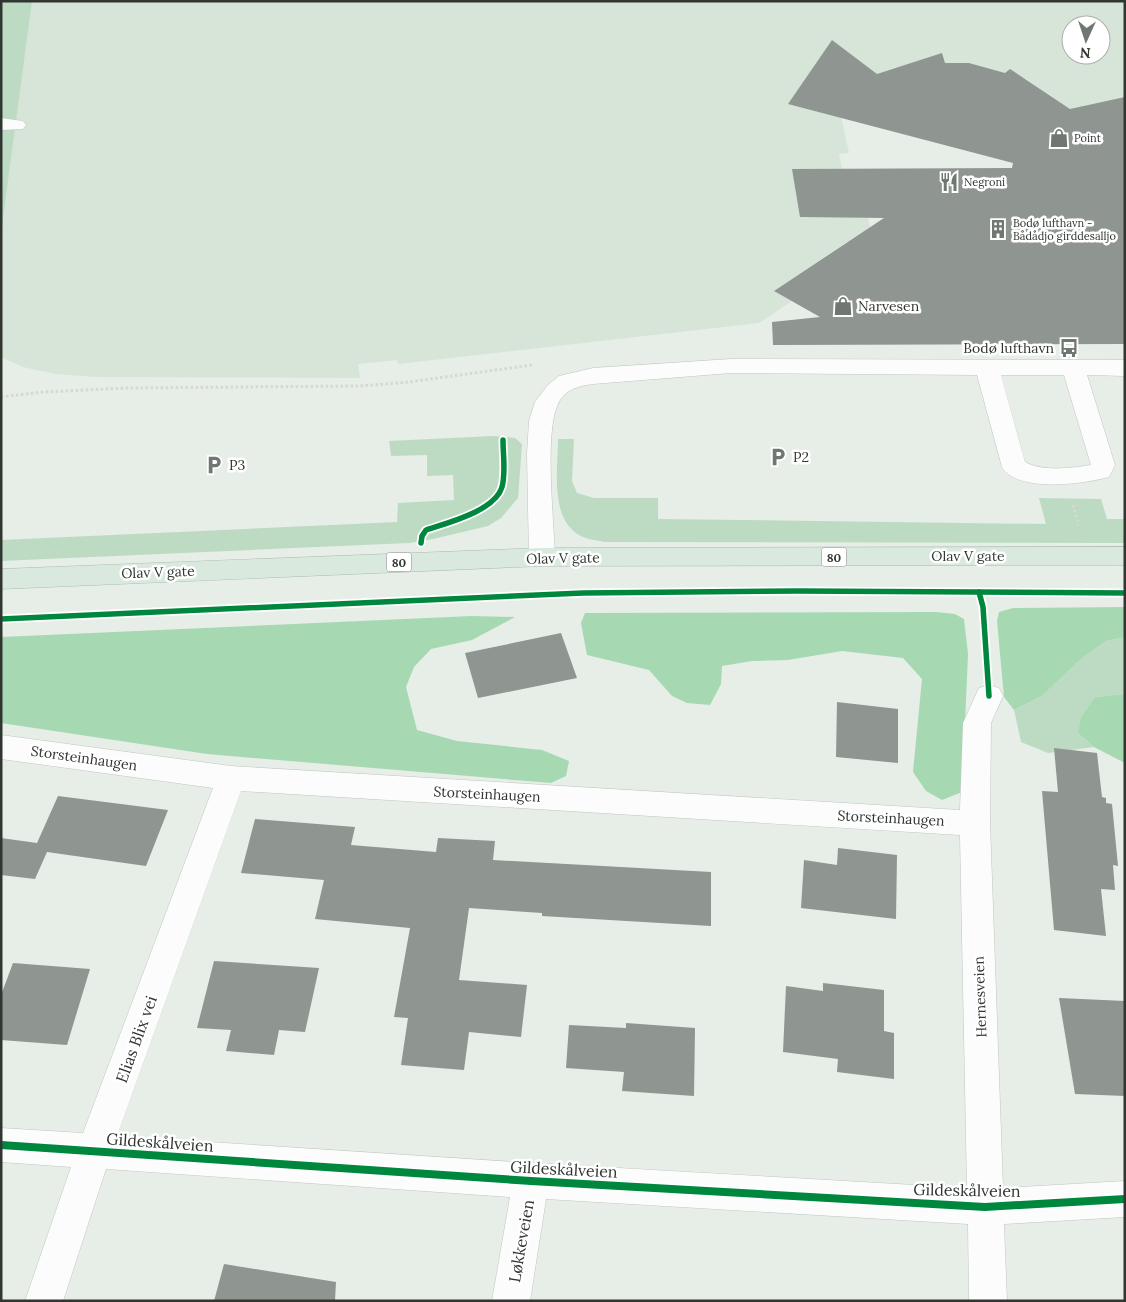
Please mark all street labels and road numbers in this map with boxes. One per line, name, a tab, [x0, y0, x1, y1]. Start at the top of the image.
street label: Olav V gate	[931, 547, 1005, 565]
street label: Olav V gate	[526, 548, 600, 568]
road number: 80	[822, 548, 846, 566]
road number: 80	[386, 552, 412, 572]
street label: Olav V gate	[121, 562, 195, 582]
street label: Storsteinhaugen	[30, 742, 139, 774]
street label: Storsteinhaugen	[433, 782, 541, 806]
street label: Storsteinhaugen	[837, 806, 945, 830]
street label: Hernesveien	[970, 955, 990, 1038]
street label: Elias Blix vei	[111, 993, 161, 1085]
street label: Gildeskålveien	[106, 1128, 215, 1156]
street label: Gildeskålveien	[510, 1156, 618, 1182]
street label: Gildeskålveien	[913, 1179, 1021, 1201]
street label: Løkkeveien	[504, 1198, 538, 1284]

